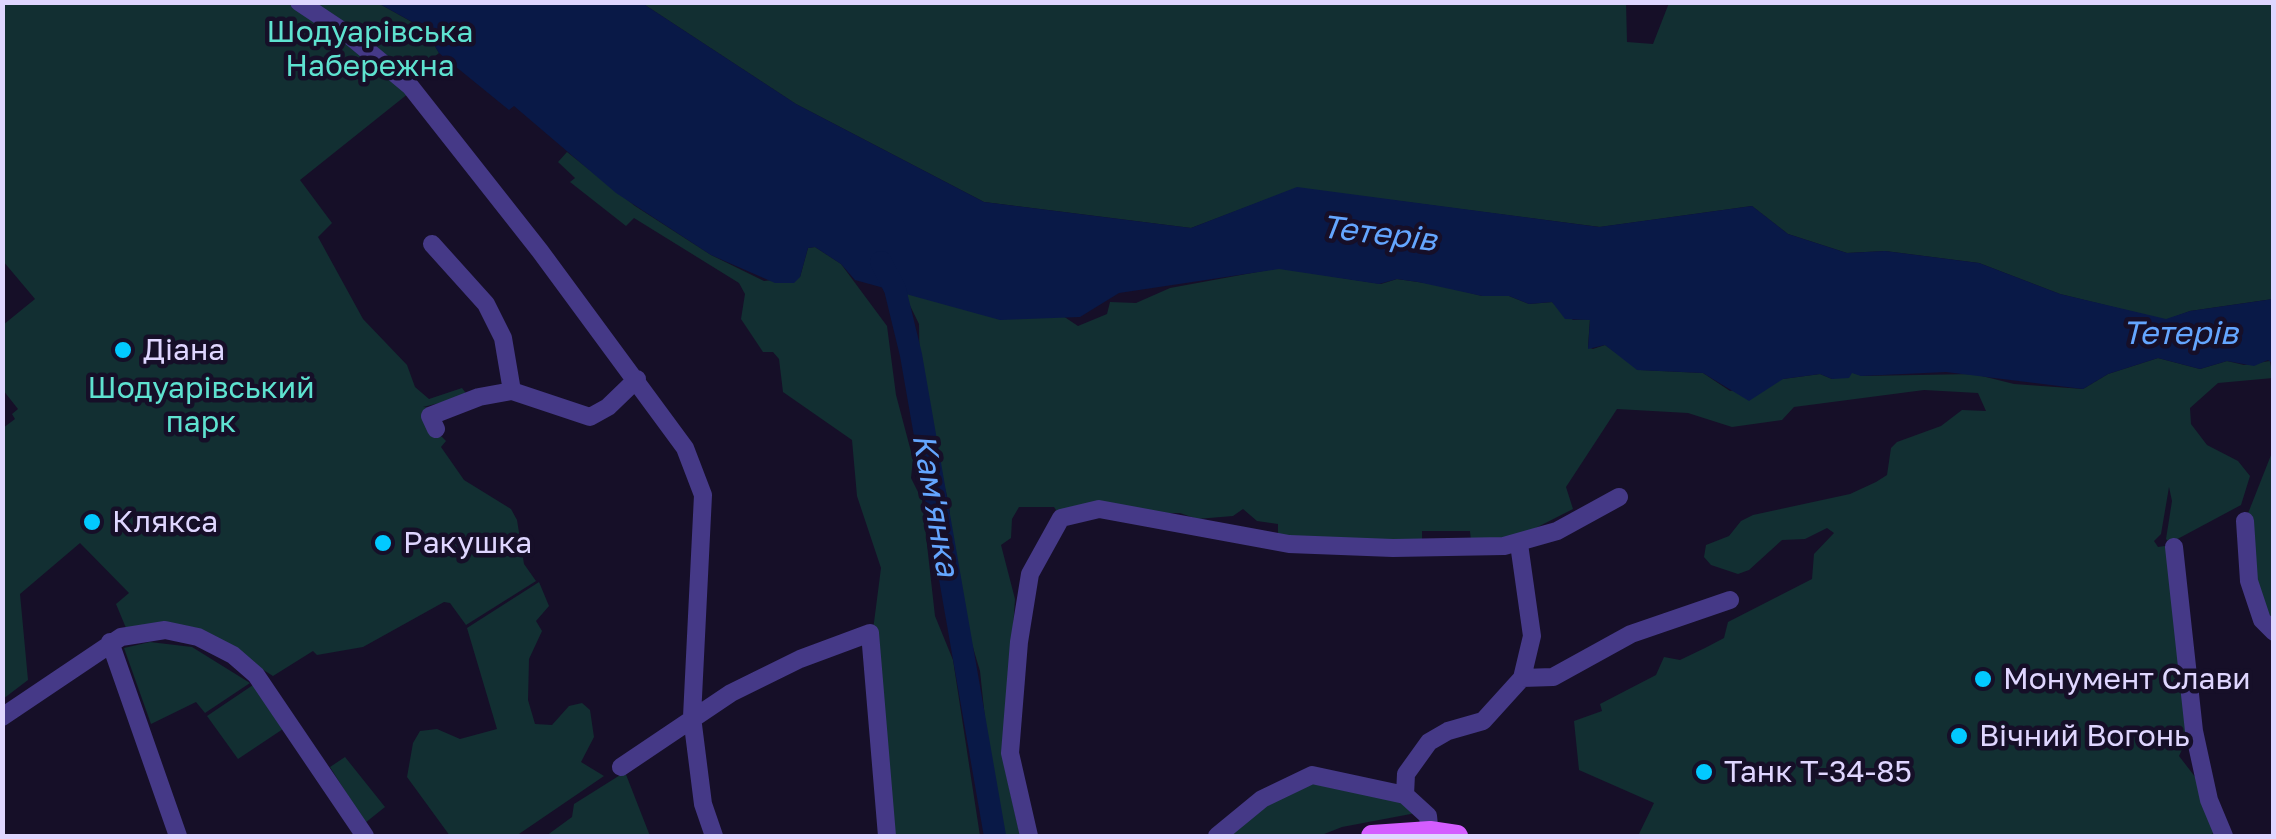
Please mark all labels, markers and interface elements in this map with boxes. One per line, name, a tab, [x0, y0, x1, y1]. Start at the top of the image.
park label: Шодуарівська Набережна	[267, 14, 473, 84]
water label: Тетерів	[1319, 208, 1439, 260]
water label: Тетерів	[2122, 315, 2238, 353]
place label: Діана	[143, 332, 225, 368]
marker: Діана	[112, 339, 134, 361]
park label: Шодуарівський парк	[88, 370, 314, 440]
water label: Кам'янка	[904, 431, 966, 579]
place label: Клякса	[112, 504, 218, 540]
marker: Клякса	[81, 511, 103, 533]
place label: Ракушка	[403, 525, 532, 561]
marker: Ракушка	[372, 532, 394, 554]
place label: Монумент Слави	[2003, 661, 2251, 697]
marker: Монумент Слави	[1972, 668, 1994, 690]
place label: Вічний Вогонь	[1979, 718, 2190, 754]
marker: Вічний Вогонь	[1948, 725, 1970, 747]
place label: Танк Т-34-85	[1724, 754, 1912, 790]
marker: Танк Т-34-85	[1693, 761, 1715, 783]

